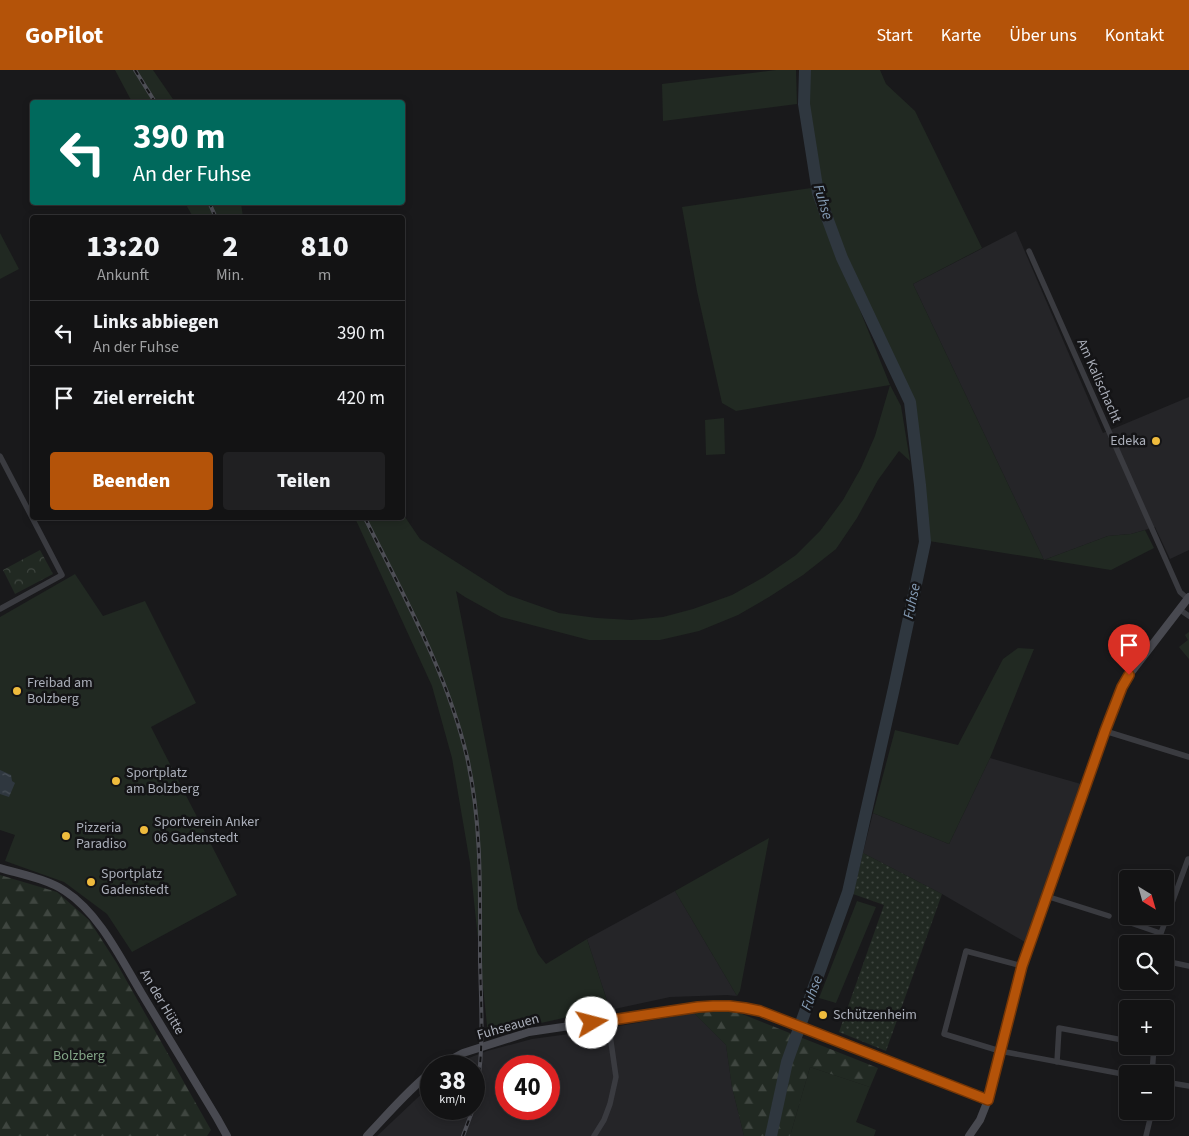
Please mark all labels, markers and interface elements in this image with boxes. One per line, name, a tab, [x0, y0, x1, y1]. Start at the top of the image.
text: GoPilot	[25, 18, 103, 53]
text: Start	[876, 23, 913, 48]
text: Karte	[941, 23, 981, 48]
text: Über uns	[1009, 23, 1077, 48]
text: Kontakt	[1105, 23, 1164, 48]
text: 390 m	[133, 112, 225, 162]
icon: left	[50, 120, 115, 185]
text: An der Fuhse	[133, 158, 251, 190]
water label: Fuhse	[808, 182, 838, 222]
text: 13:20	[86, 225, 160, 268]
text: 2	[222, 225, 238, 268]
text: 810	[301, 225, 349, 268]
text: Ankunft	[97, 264, 149, 286]
text: Min.	[216, 264, 244, 286]
text: m	[318, 264, 331, 286]
text: Links abbiegen	[93, 309, 219, 336]
icon: left	[50, 319, 78, 347]
text: 390 m	[337, 320, 385, 347]
text: An der Fuhse	[93, 336, 179, 358]
street label: Am Kalischacht	[1072, 336, 1127, 426]
icon: arrive	[50, 384, 78, 412]
text: Ziel erreicht	[93, 385, 194, 412]
text: 420 m	[337, 385, 385, 412]
place label: Edeka	[1110, 431, 1146, 451]
marker: Edeka	[1150, 435, 1162, 447]
button: Beenden	[50, 452, 213, 510]
button: Teilen	[223, 452, 385, 510]
water label: Fuhse	[898, 581, 926, 621]
pin	[1108, 624, 1150, 675]
icon: arrive	[1115, 631, 1143, 659]
place label: Freibad am Bolzberg	[27, 673, 93, 709]
marker: Freibad am Bolzberg	[11, 685, 23, 697]
place label: Sportplatz am Bolzberg	[126, 763, 199, 799]
marker: Sportplatz am Bolzberg	[110, 775, 122, 787]
place label: Sportverein Anker 06 Gadenstedt	[154, 812, 259, 848]
place label: Pizzeria Paradiso	[76, 818, 127, 854]
marker: Sportverein Anker 06 Gadenstedt	[138, 824, 150, 836]
marker: Pizzeria Paradiso	[60, 830, 72, 842]
place label: Sportplatz Gadenstedt	[101, 864, 169, 900]
north arrow	[1119, 870, 1174, 925]
map controls	[1119, 870, 1174, 1120]
marker: Sportplatz Gadenstedt	[85, 876, 97, 888]
button: search	[1119, 935, 1174, 990]
street label: An der Hütte	[135, 966, 189, 1039]
water label: Fuhse	[796, 973, 828, 1013]
position arrow	[565, 996, 617, 1048]
button: +	[1119, 1000, 1174, 1055]
place label: Schützenheim	[833, 1005, 917, 1025]
street label: Fuhseauen	[475, 1009, 541, 1045]
marker: Schützenheim	[817, 1009, 829, 1021]
park label: Bolzberg	[53, 1046, 105, 1066]
speed limit sign: 40	[495, 1055, 560, 1120]
text: 38	[439, 1063, 466, 1099]
button: −	[1119, 1065, 1174, 1120]
text: km/h	[439, 1091, 466, 1108]

